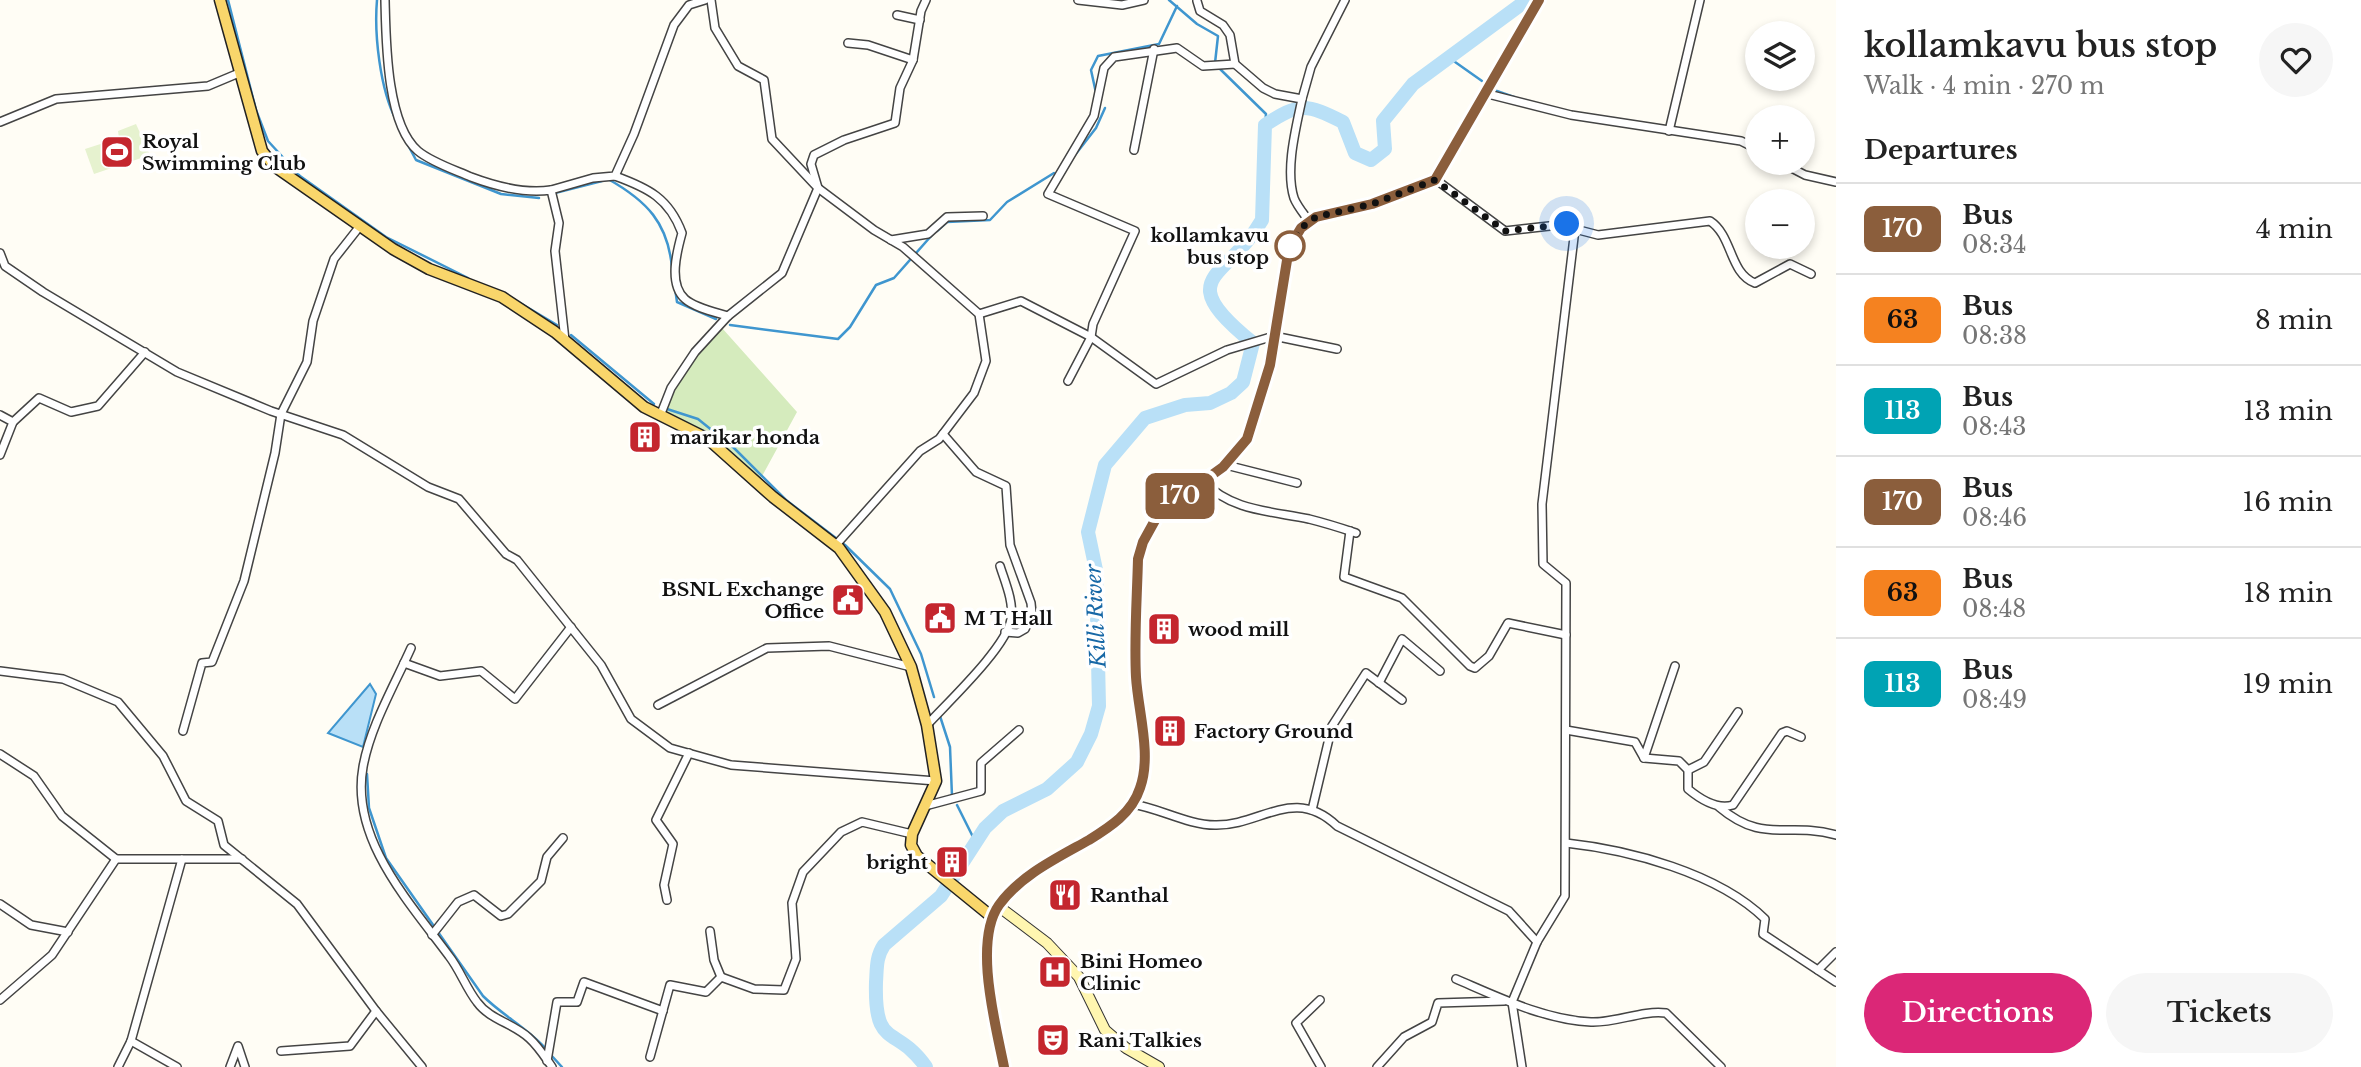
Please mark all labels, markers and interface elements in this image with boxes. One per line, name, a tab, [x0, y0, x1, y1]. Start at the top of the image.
map controls	[1745, 21, 1815, 259]
button: layers	[1745, 21, 1815, 91]
button: heart	[2259, 23, 2333, 97]
text: kollamkavu bus stop	[1864, 25, 2217, 66]
text: Walk · 4 min · 270 m	[1864, 72, 2104, 100]
button: +	[1745, 105, 1815, 175]
place label: Royal Swimming Club	[142, 130, 306, 175]
sports icon: Royal Swimming Club	[98, 133, 136, 171]
text: Departures	[1864, 134, 2018, 166]
button: −	[1745, 189, 1815, 259]
text: Bus	[1962, 199, 2013, 231]
your location	[1549, 206, 1584, 241]
text: 4 min	[2256, 213, 2333, 245]
text: 170	[1882, 214, 1923, 243]
place label: kollamkavu bus stop	[1151, 224, 1270, 269]
marker: kollamkavu bus stop	[1275, 231, 1305, 261]
text: 08:34	[1962, 231, 2027, 259]
text: Bus	[1962, 290, 2013, 322]
text: 8 min	[2255, 304, 2333, 336]
text: 63	[1887, 305, 1918, 334]
text: 08:38	[1962, 322, 2027, 350]
text: Bus	[1962, 381, 2013, 413]
text: 13 min	[2243, 395, 2333, 427]
text: 113	[1884, 396, 1921, 425]
text: 08:43	[1962, 413, 2027, 441]
building icon: marikar honda	[626, 418, 664, 456]
place label: marikar honda	[670, 426, 820, 449]
text: Bus	[1962, 472, 2013, 504]
line badge: 170	[1140, 473, 1220, 519]
text: 170	[1160, 481, 1200, 510]
text: 16 min	[2243, 486, 2333, 518]
text: 170	[1882, 487, 1923, 516]
text: 08:46	[1962, 504, 2027, 532]
water label: Killi River	[1080, 562, 1112, 669]
text: Bus	[1962, 563, 2013, 595]
text: 18 min	[2244, 577, 2333, 609]
place label: BSNL Exchange Office	[662, 578, 824, 623]
text: 63	[1887, 578, 1918, 607]
public building icon: BSNL Exchange Office	[829, 581, 867, 619]
text: 08:48	[1962, 595, 2026, 623]
public building icon: M T Hall	[921, 599, 959, 637]
place label: M T Hall	[964, 607, 1053, 630]
building icon: wood mill	[1145, 610, 1183, 648]
place label: wood mill	[1188, 618, 1290, 641]
text: Bus	[1962, 654, 2013, 686]
text: 19 min	[2243, 668, 2333, 700]
text: 113	[1884, 669, 1921, 698]
text: 08:49	[1962, 686, 2027, 714]
building icon: Factory Ground	[1151, 712, 1189, 750]
place label: Factory Ground	[1194, 720, 1353, 743]
building icon: bright	[933, 843, 971, 881]
place label: bright	[865, 851, 929, 874]
restaurant icon: Ranthal	[1046, 876, 1084, 914]
place label: Ranthal	[1090, 884, 1169, 907]
place label: Bini Homeo Clinic	[1080, 950, 1202, 995]
hospital icon: Bini Homeo Clinic	[1036, 953, 1074, 991]
button: Directions	[1864, 973, 2092, 1053]
button: Tickets	[2106, 973, 2333, 1053]
theatre icon: Rani Talkies	[1034, 1021, 1072, 1059]
place label: Rani Talkies	[1078, 1029, 1202, 1052]

